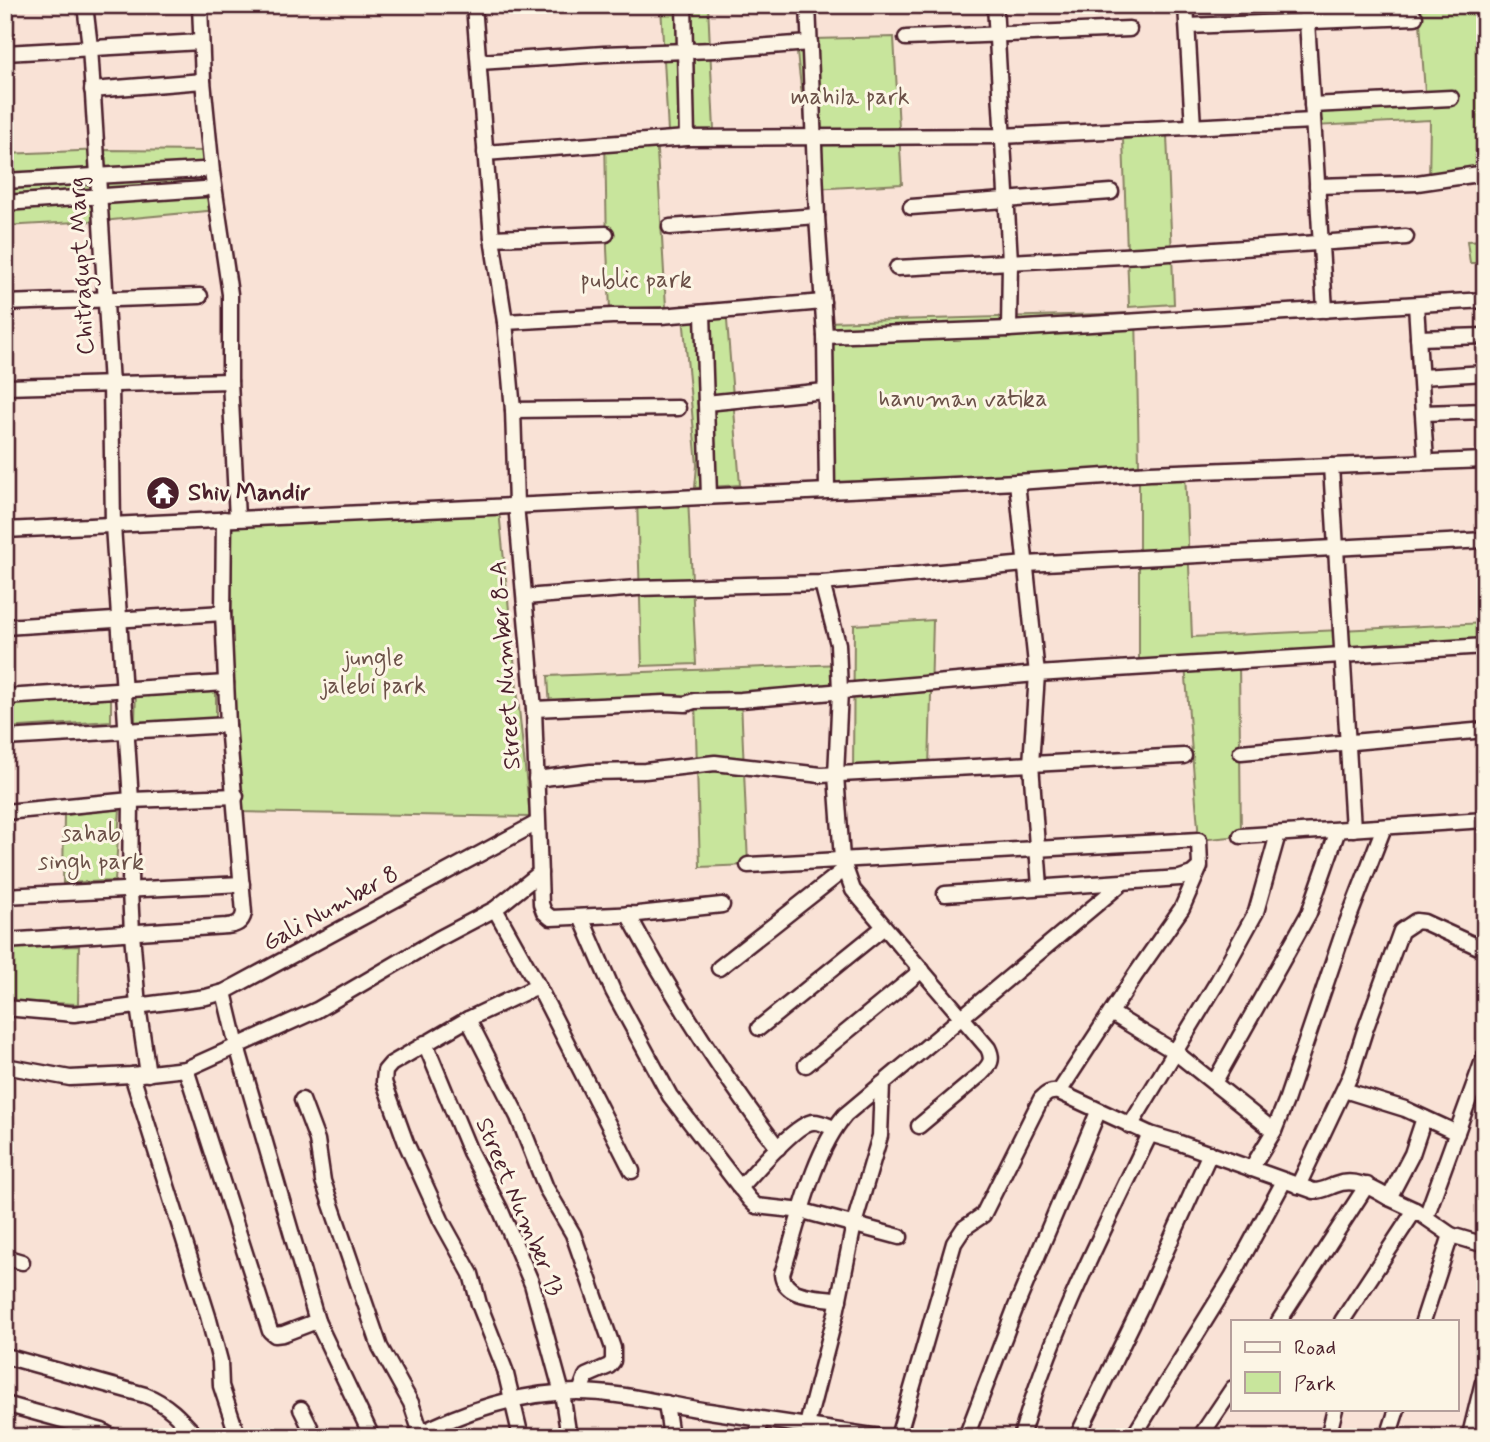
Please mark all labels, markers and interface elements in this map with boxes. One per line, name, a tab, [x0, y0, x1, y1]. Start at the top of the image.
park label: mahila park	[790, 82, 910, 113]
street label: Chitragupt Marg	[62, 176, 105, 356]
park label: public park	[580, 265, 692, 296]
park label: hanuman vatika	[879, 384, 1047, 415]
temple icon: Shiv Mandir	[144, 474, 182, 512]
place label: Shiv Mandir	[188, 478, 311, 509]
street label: Street Number 8-A	[483, 559, 529, 771]
park label: jungle jalebi park	[319, 643, 426, 702]
park label: sahab singh park	[38, 819, 144, 880]
street label: Gali Number 8	[257, 859, 405, 959]
street label: Street Number 13	[467, 1113, 571, 1301]
legend	[1231, 1320, 1458, 1410]
text: Road	[1294, 1334, 1336, 1362]
text: Park	[1294, 1370, 1336, 1398]

